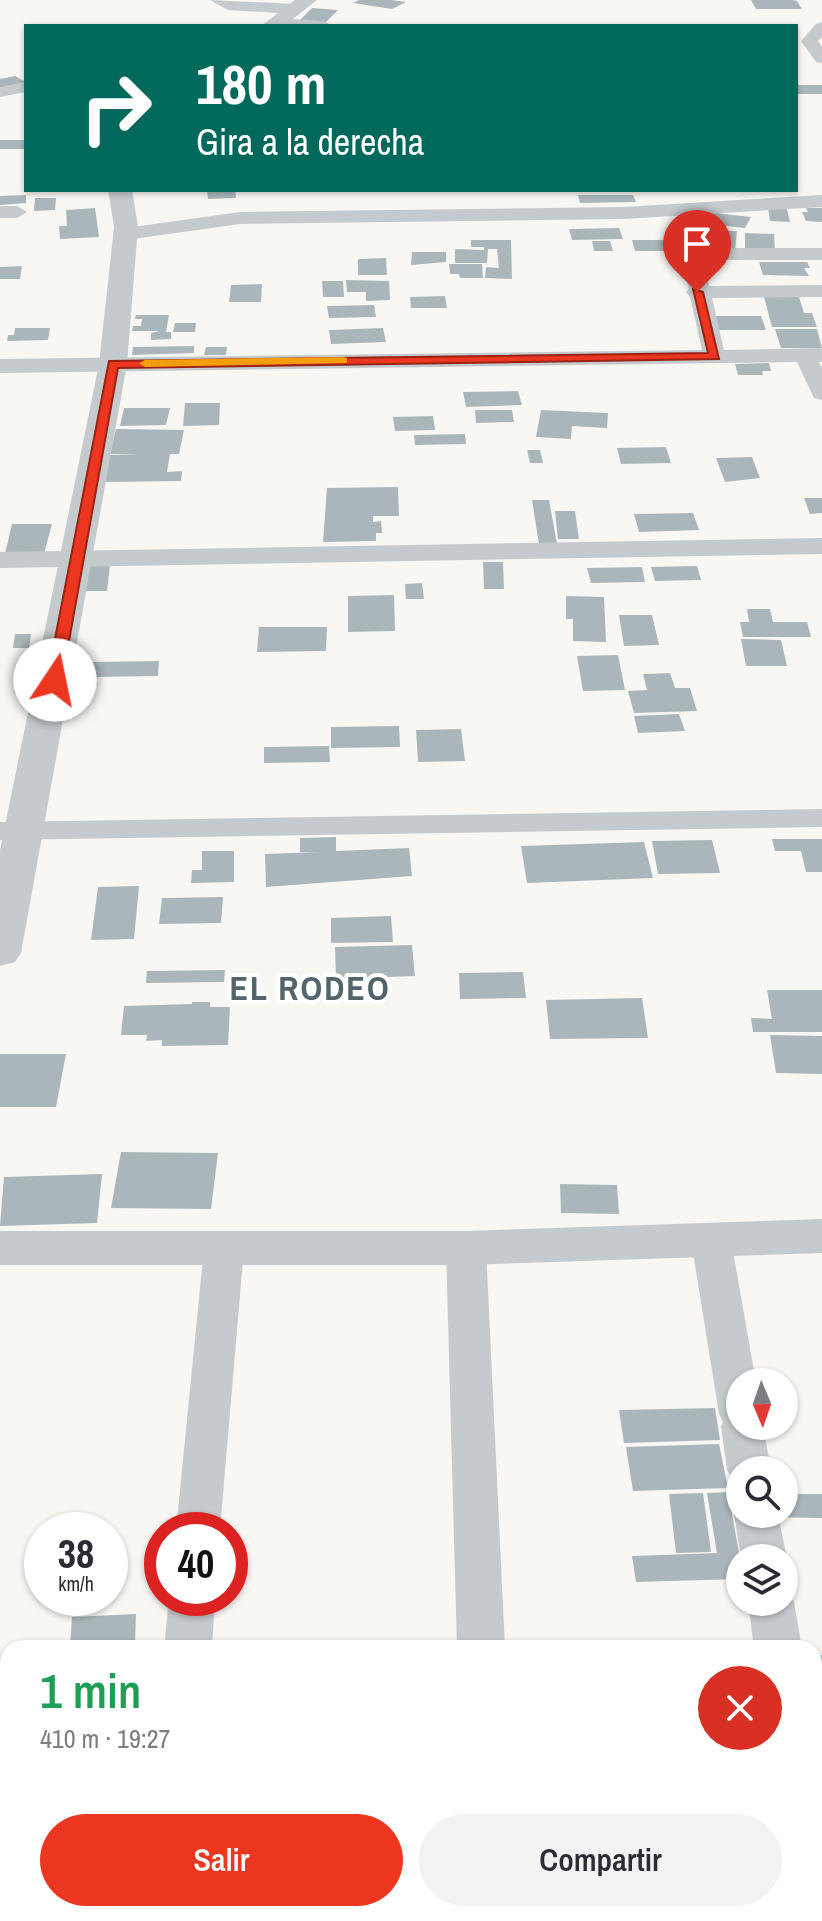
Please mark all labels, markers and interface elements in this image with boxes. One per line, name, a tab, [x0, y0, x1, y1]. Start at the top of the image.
text: 180 m	[196, 46, 326, 121]
icon: right	[64, 56, 168, 160]
text: Gira a la derecha	[196, 118, 424, 166]
pin	[663, 210, 731, 292]
icon: arrive	[675, 222, 719, 266]
position arrow	[13, 638, 97, 722]
district label: EL RODEO	[229, 965, 391, 1011]
north arrow	[726, 1368, 798, 1440]
map controls	[726, 1368, 798, 1616]
button: search	[726, 1456, 798, 1528]
speed limit sign: 40	[144, 1512, 248, 1616]
text: 38	[58, 1527, 94, 1580]
button: layers	[726, 1544, 798, 1616]
text: km/h	[58, 1570, 94, 1597]
text: 1 min	[40, 1658, 141, 1723]
button: close	[698, 1666, 782, 1750]
text: 410 m · 19:27	[40, 1721, 170, 1756]
button: Salir	[40, 1814, 403, 1906]
button: Compartir	[419, 1814, 782, 1906]

